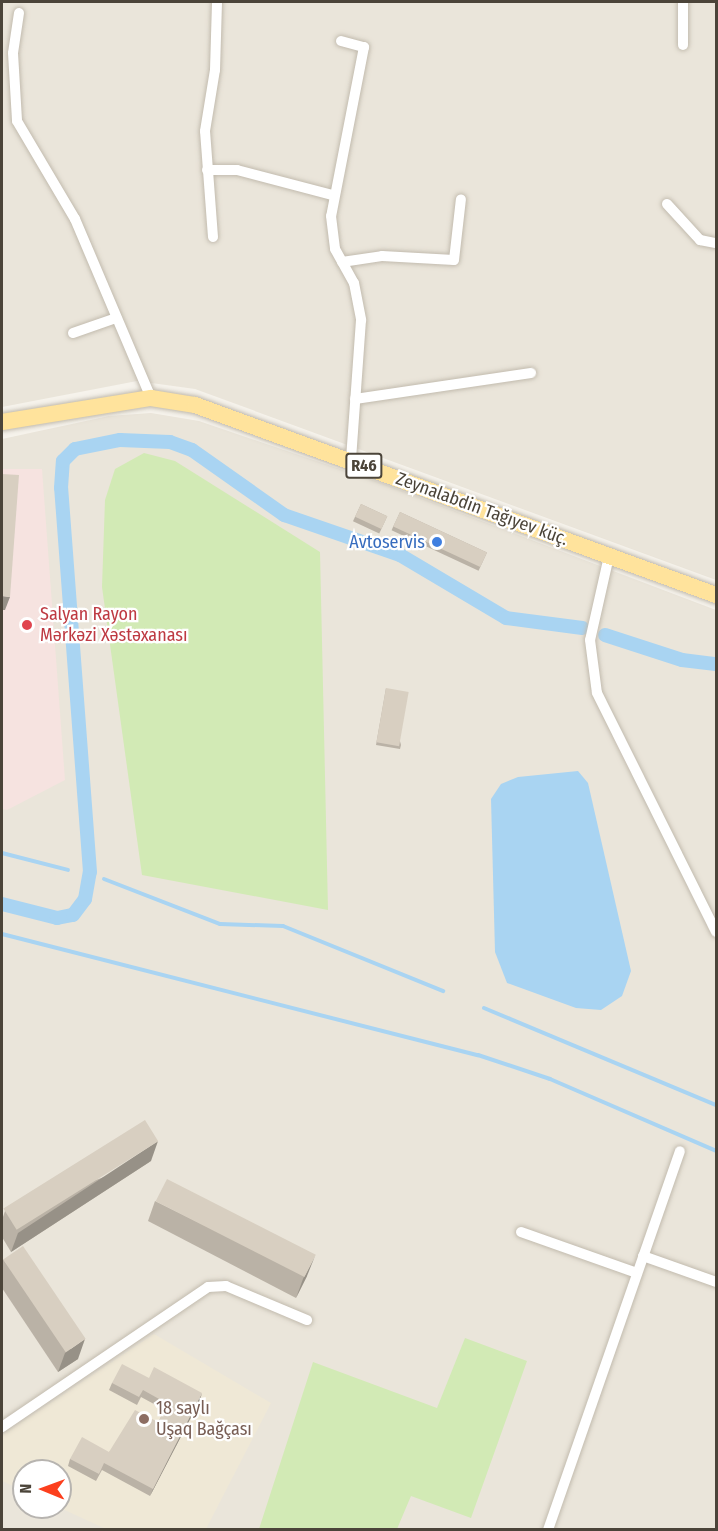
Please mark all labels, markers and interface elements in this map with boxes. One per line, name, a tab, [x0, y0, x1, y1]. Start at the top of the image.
road number: R46	[344, 453, 384, 479]
street label: Zeynalabdin Tağıyev küç.	[393, 468, 571, 550]
place label: Avtoservis	[349, 531, 425, 553]
marker: Avtoservis	[430, 535, 444, 549]
place label: Salyan Rayon Mərkəzi Xəstəxanası	[40, 604, 188, 646]
marker: Salyan Rayon Mərkəzi Xəstəxanası	[18, 616, 36, 634]
place label: 18 saylı Uşaq Bağçası	[156, 1398, 252, 1440]
marker: 18 saylı Uşaq Bağçası	[137, 1412, 151, 1426]
north arrow	[12, 1459, 72, 1519]
text: N	[16, 1484, 35, 1494]

